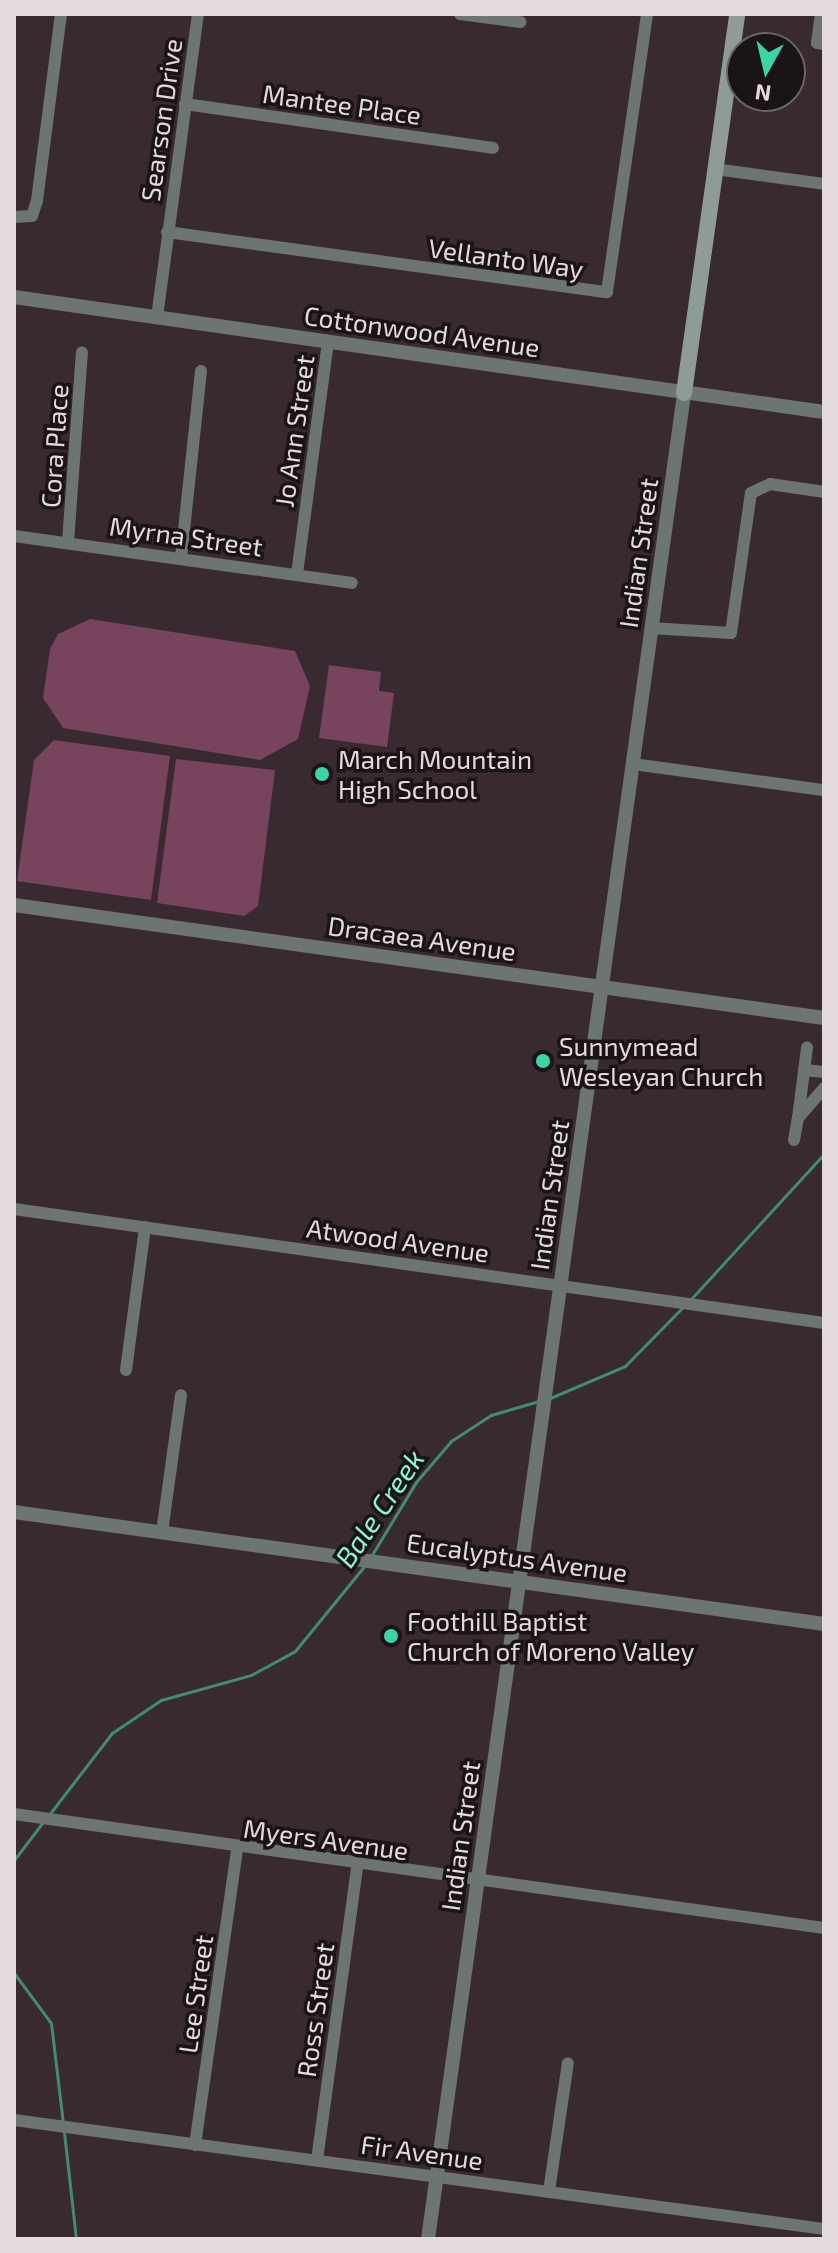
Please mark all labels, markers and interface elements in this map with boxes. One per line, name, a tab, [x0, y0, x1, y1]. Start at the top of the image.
north arrow	[726, 32, 806, 112]
street label: Searson Drive	[134, 37, 188, 203]
street label: Mantee Place	[261, 77, 423, 131]
text: N	[753, 80, 773, 108]
street label: Vellanto Way	[426, 232, 586, 284]
street label: Cottonwood Avenue	[302, 299, 542, 363]
street label: Jo Ann Street	[268, 353, 320, 509]
street label: Cora Place	[34, 383, 74, 509]
street label: Indian Street	[612, 476, 664, 630]
street label: Myrna Street	[107, 510, 265, 562]
place label: March Mountain High School	[338, 743, 532, 804]
marker: March Mountain High School	[313, 765, 331, 783]
street label: Dracaea Avenue	[326, 909, 518, 967]
place label: Sunnymead Wesleyan Church	[559, 1030, 763, 1092]
marker: Sunnymead Wesleyan Church	[534, 1052, 552, 1070]
street label: Indian Street	[523, 1118, 575, 1272]
street label: Atwood Avenue	[304, 1212, 492, 1268]
water label: Bale Creek	[328, 1443, 430, 1573]
street label: Eucalyptus Avenue	[404, 1526, 630, 1588]
place label: Foothill Baptist Church of Moreno Valley	[407, 1605, 696, 1666]
marker: Foothill Baptist Church of Moreno Valley	[382, 1627, 400, 1645]
street label: Indian Street	[434, 1759, 486, 1913]
street label: Myers Avenue	[241, 1812, 411, 1866]
street label: Lee Street	[171, 1933, 219, 2055]
street label: Ross Street	[290, 1941, 340, 2079]
street label: Fir Avenue	[359, 2128, 485, 2176]

